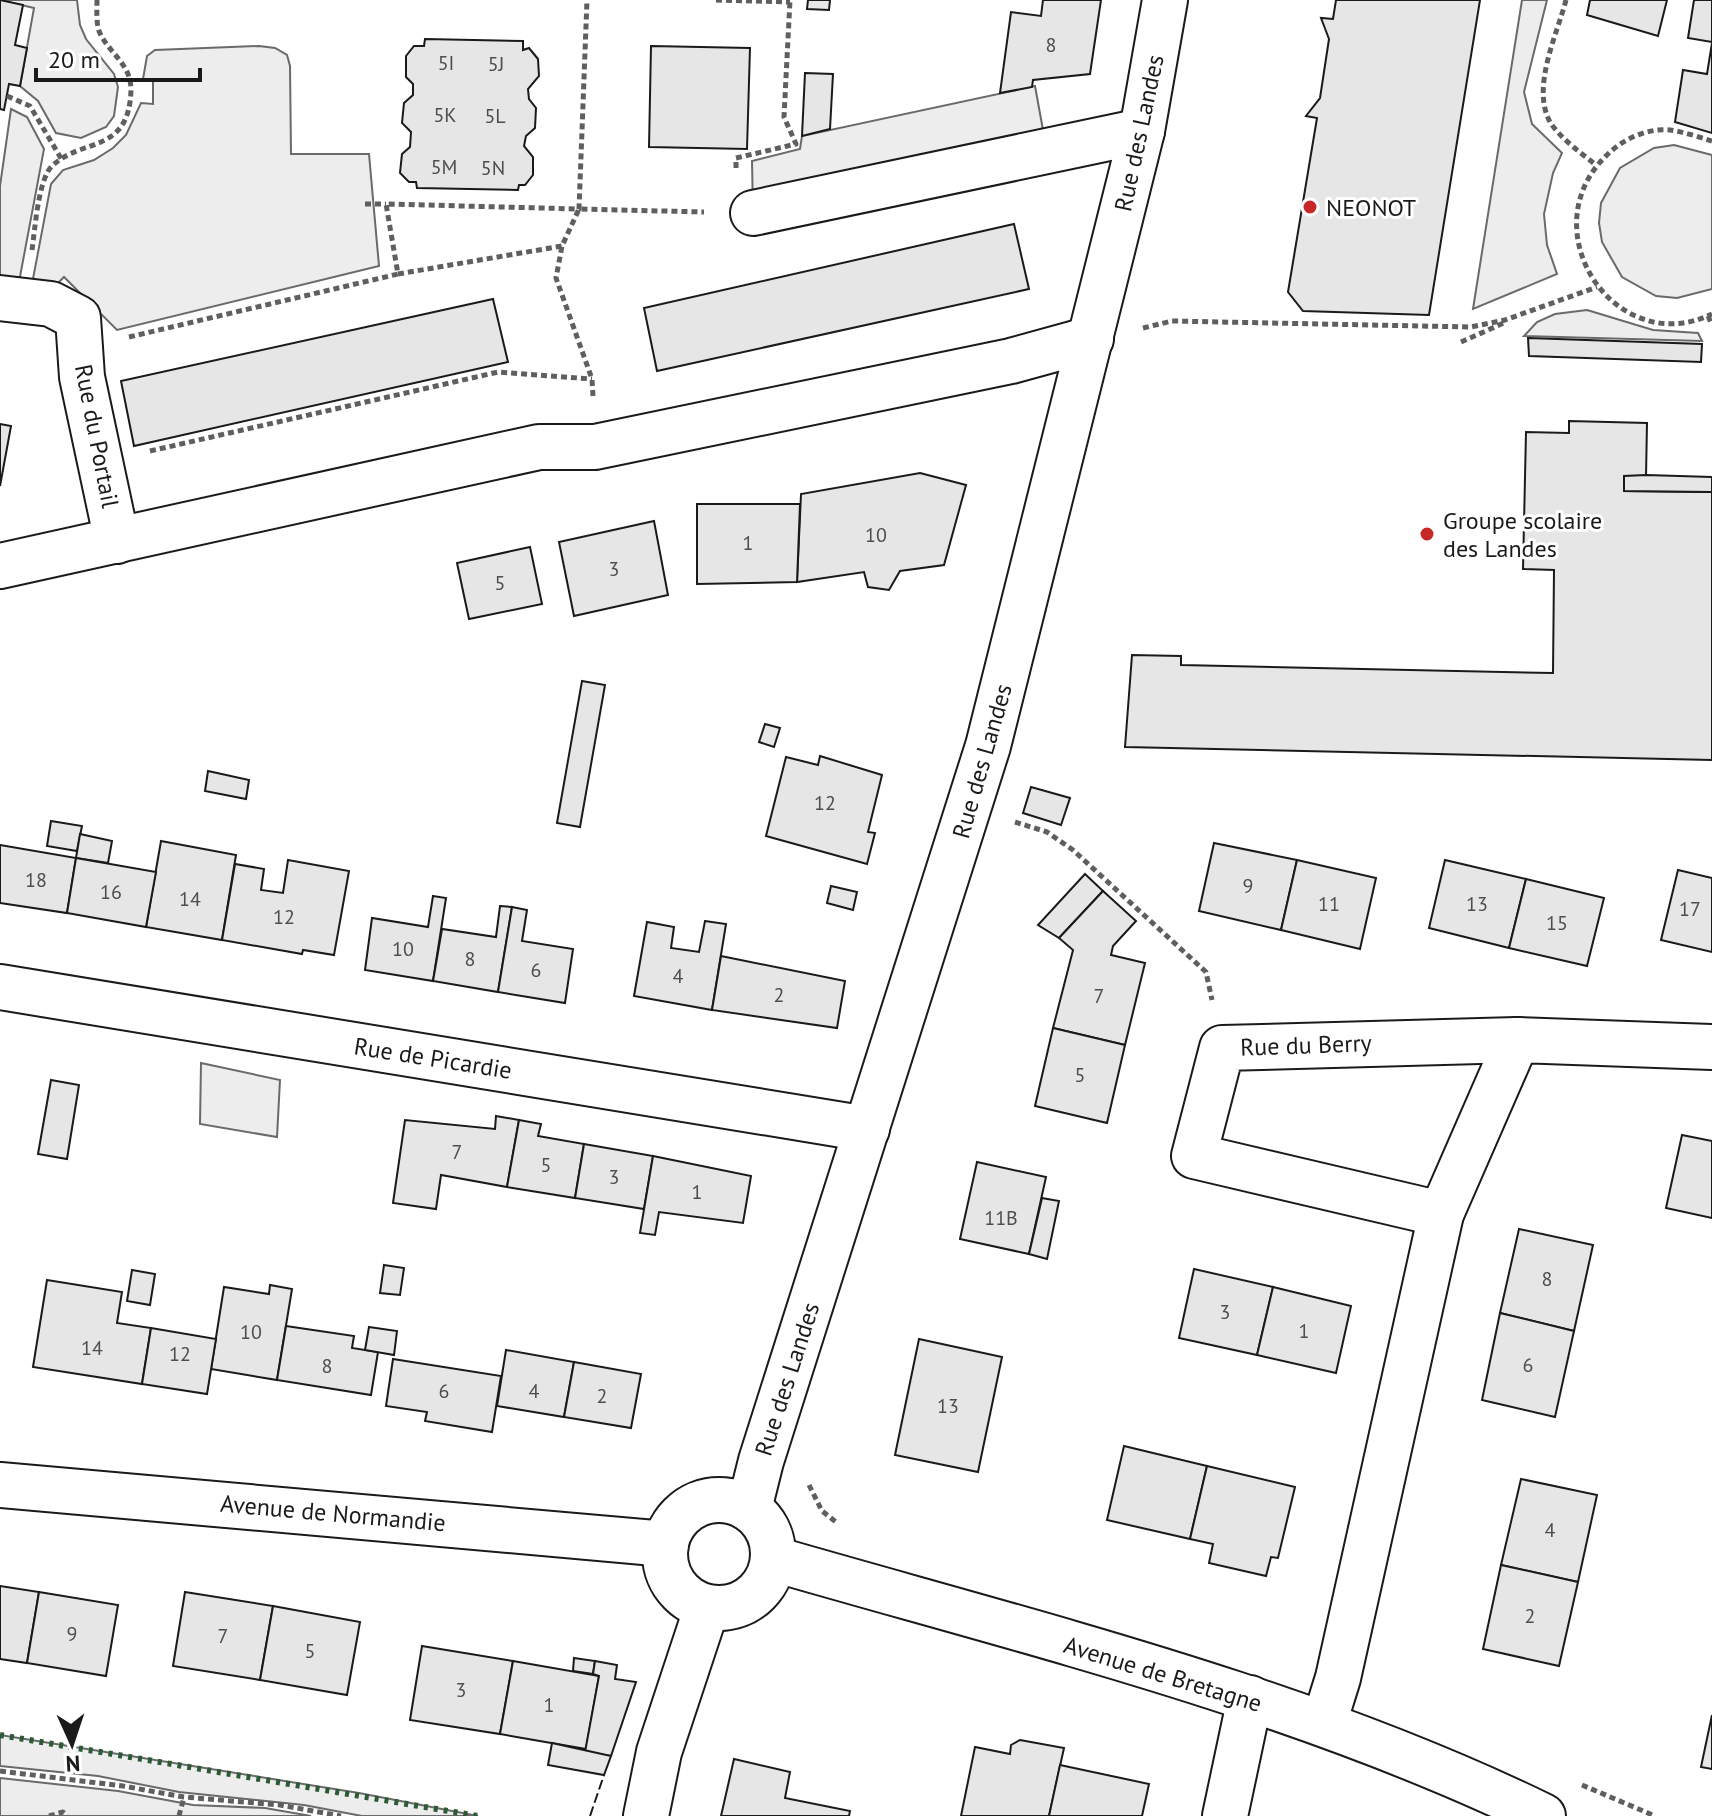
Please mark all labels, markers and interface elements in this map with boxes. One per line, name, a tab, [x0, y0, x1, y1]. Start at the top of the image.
scale bar	[36, 32, 200, 82]
house number: 8	[1046, 32, 1056, 58]
text: 20 m	[48, 44, 100, 75]
house number: 5I	[438, 50, 454, 76]
house number: 5J	[488, 51, 504, 77]
street label: Rue des Landes	[1107, 52, 1171, 214]
house number: 5K	[433, 102, 457, 128]
house number: 5L	[484, 103, 506, 129]
house number: 5M	[431, 154, 457, 180]
house number: 5N	[481, 155, 505, 181]
place label: NEONOT	[1326, 192, 1416, 223]
marker: NEONOT	[1301, 198, 1319, 216]
street label: Rue du Portail	[68, 362, 126, 510]
place label: Groupe scolaire des Landes	[1443, 505, 1602, 564]
house number: 10	[865, 522, 887, 548]
marker: Groupe scolaire des Landes	[1418, 525, 1436, 543]
house number: 1	[743, 530, 753, 556]
house number: 3	[609, 556, 619, 582]
house number: 5	[495, 570, 505, 596]
street label: Rue des Landes	[945, 680, 1019, 842]
house number: 12	[814, 790, 836, 816]
house number: 18	[25, 867, 47, 893]
house number: 9	[1243, 873, 1253, 899]
house number: 16	[100, 879, 122, 905]
house number: 14	[179, 886, 201, 912]
house number: 11	[1318, 891, 1340, 917]
house number: 13	[1466, 891, 1488, 917]
house number: 17	[1679, 896, 1701, 922]
house number: 12	[273, 904, 295, 930]
house number: 15	[1546, 910, 1568, 936]
house number: 10	[392, 936, 414, 962]
house number: 8	[465, 946, 475, 972]
house number: 6	[531, 957, 541, 983]
house number: 4	[673, 963, 684, 989]
house number: 2	[774, 982, 784, 1008]
house number: 7	[1094, 983, 1104, 1009]
street label: Rue du Berry	[1240, 1027, 1372, 1063]
street label: Rue de Picardie	[352, 1030, 514, 1086]
house number: 5	[1075, 1062, 1085, 1088]
house number: 7	[452, 1139, 462, 1165]
house number: 5	[541, 1152, 551, 1178]
house number: 3	[609, 1164, 619, 1190]
house number: 1	[692, 1179, 702, 1205]
house number: 11B	[984, 1205, 1018, 1231]
house number: 8	[1542, 1266, 1552, 1292]
street label: Rue des Landes	[748, 1298, 826, 1460]
house number: 3	[1220, 1299, 1230, 1325]
house number: 1	[1299, 1318, 1309, 1344]
house number: 10	[240, 1319, 262, 1345]
house number: 14	[81, 1335, 103, 1361]
house number: 12	[169, 1341, 191, 1367]
house number: 6	[1523, 1352, 1533, 1378]
house number: 8	[322, 1353, 332, 1379]
house number: 6	[439, 1378, 449, 1404]
house number: 4	[529, 1378, 540, 1404]
house number: 2	[597, 1383, 607, 1409]
house number: 13	[937, 1393, 959, 1419]
street label: Avenue de Normandie	[219, 1488, 447, 1538]
house number: 4	[1545, 1517, 1556, 1543]
house number: 2	[1525, 1603, 1535, 1629]
house number: 9	[67, 1621, 77, 1647]
house number: 7	[218, 1623, 228, 1649]
street label: Avenue de Bretagne	[1060, 1629, 1266, 1719]
house number: 5	[305, 1638, 315, 1664]
house number: 3	[456, 1677, 466, 1703]
house number: 1	[544, 1692, 554, 1718]
north arrow	[32, 1704, 112, 1784]
text: N	[65, 1750, 81, 1778]

